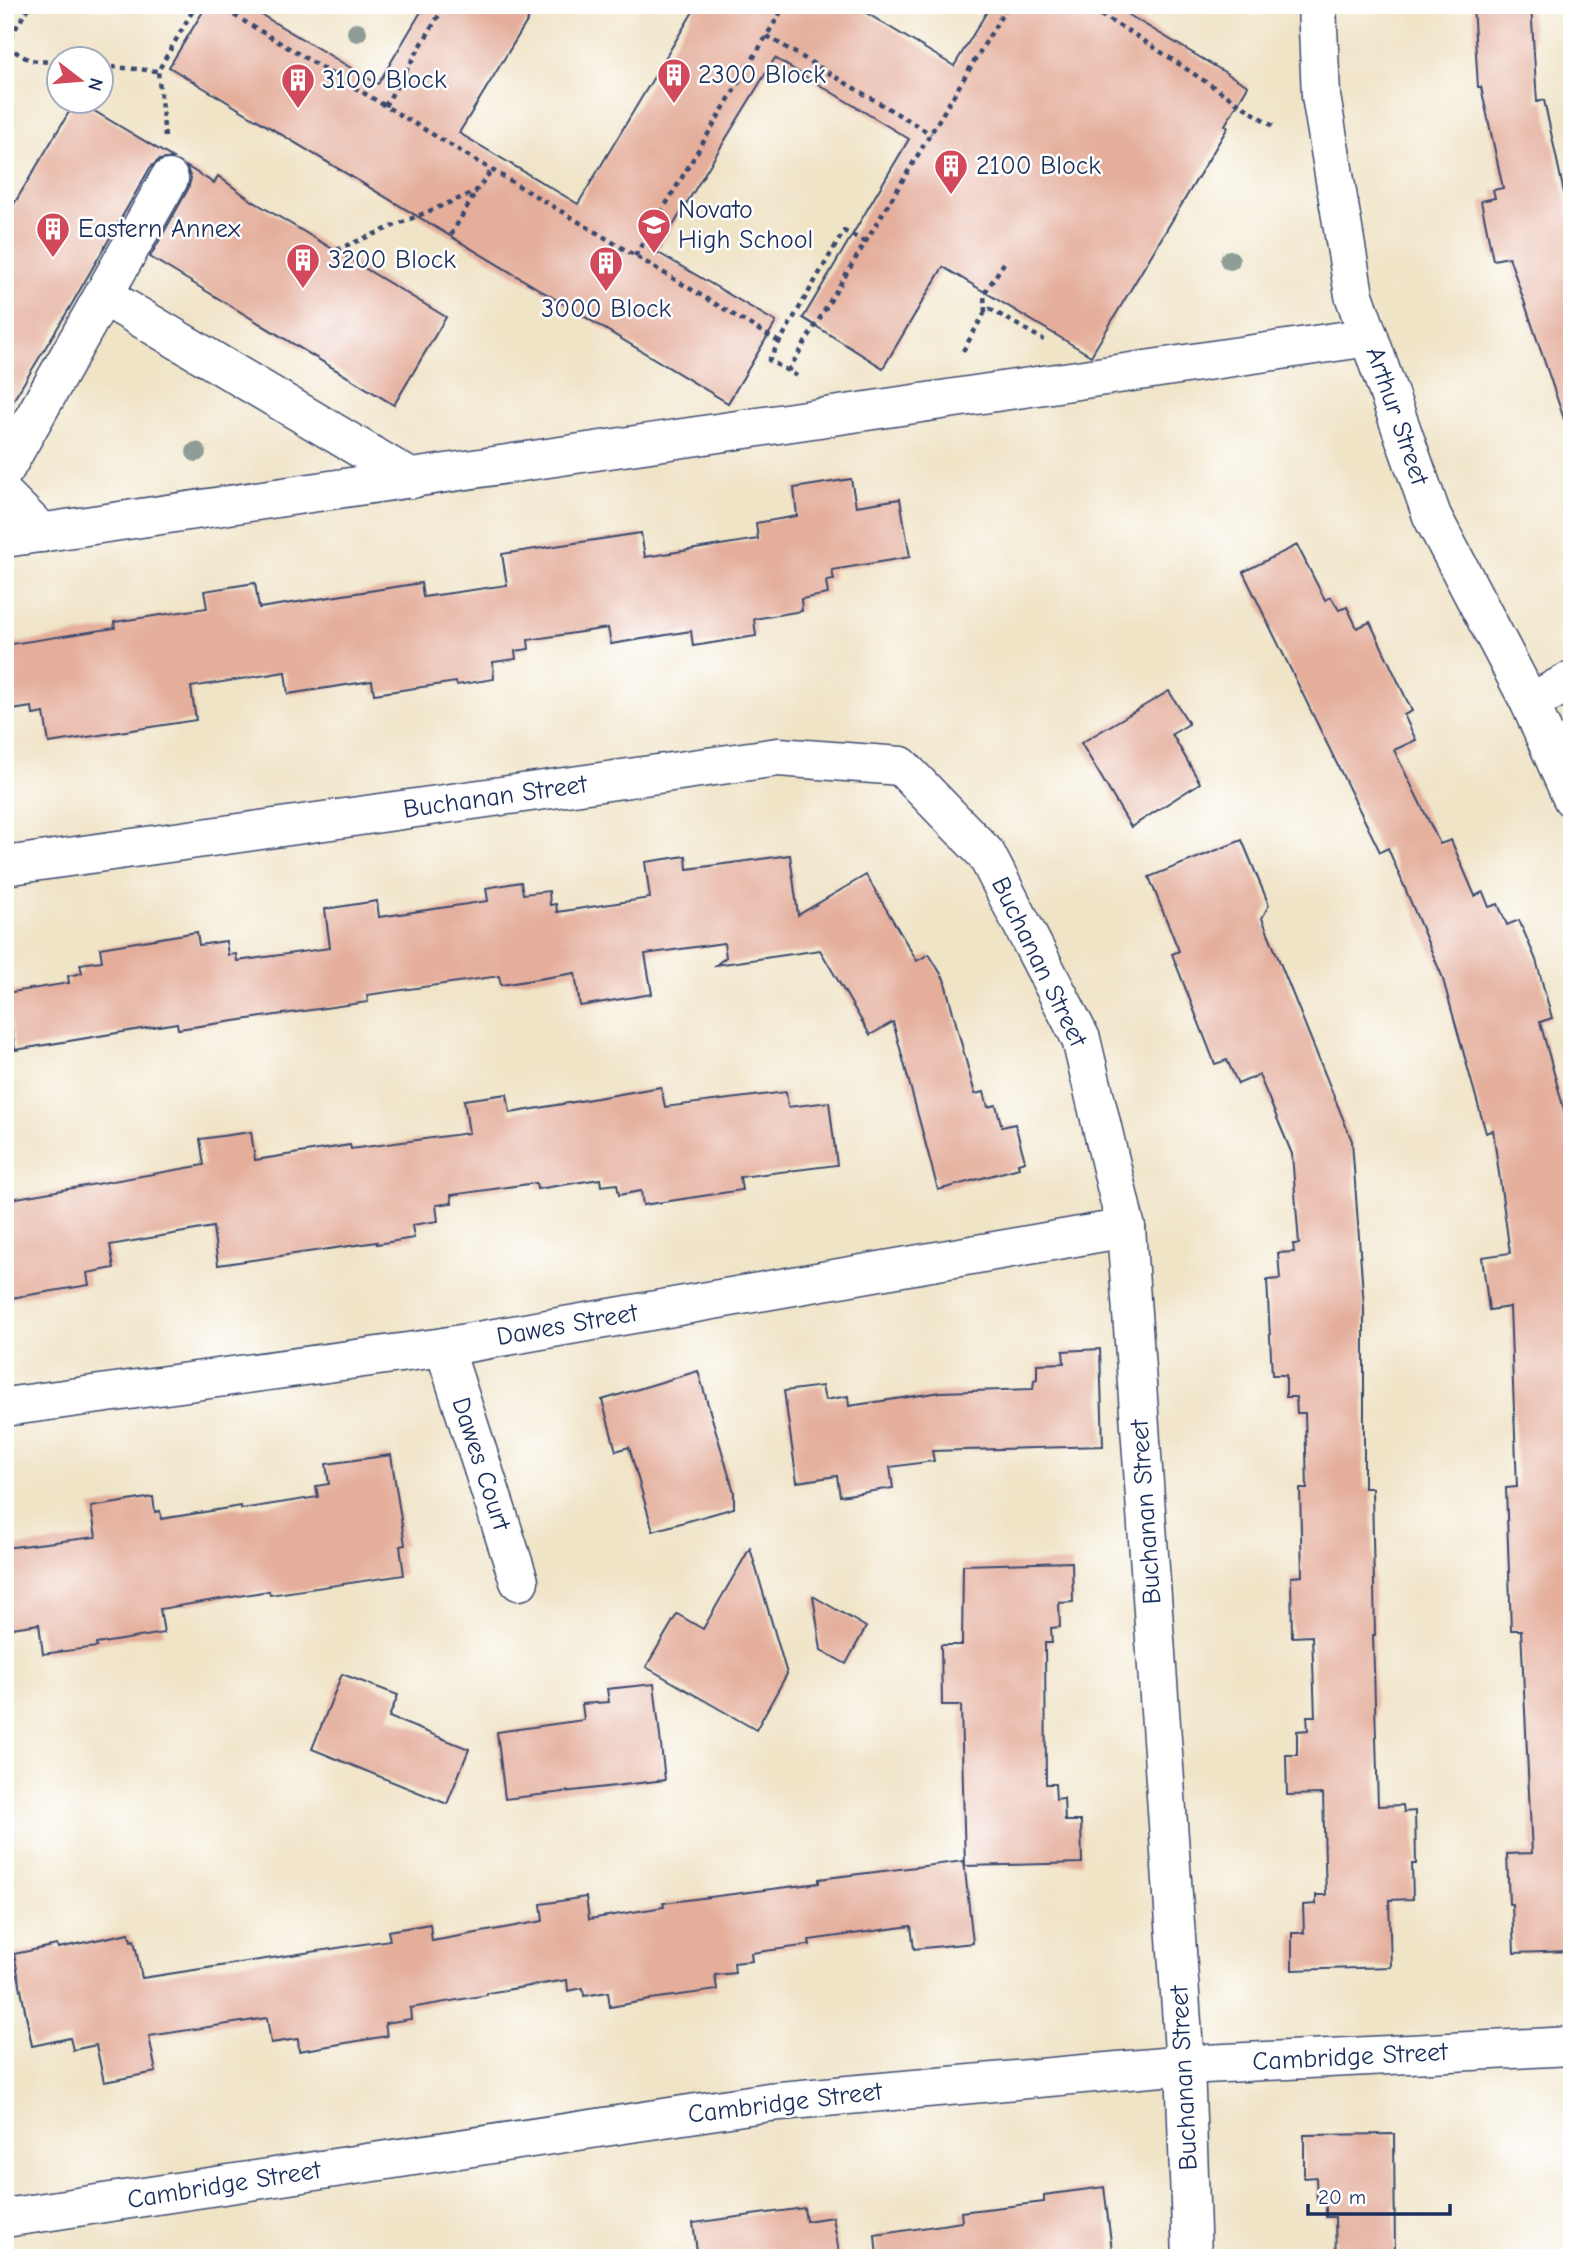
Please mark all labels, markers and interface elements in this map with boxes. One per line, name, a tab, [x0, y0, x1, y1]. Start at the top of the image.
north arrow	[46, 46, 116, 116]
building icon: 2300 Block	[655, 56, 693, 105]
place label: 2300 Block	[698, 60, 826, 90]
building icon: 3100 Block	[279, 61, 317, 110]
place label: 3100 Block	[322, 65, 447, 95]
text: N	[83, 75, 108, 93]
building icon: 2100 Block	[932, 147, 970, 196]
place label: 2100 Block	[976, 151, 1101, 181]
place label: Novato High School	[678, 195, 813, 255]
school or university icon: Novato High School	[635, 206, 673, 255]
building icon: Eastern Annex	[34, 210, 72, 259]
place label: Eastern Annex	[78, 214, 241, 244]
building icon: 3200 Block	[284, 241, 322, 290]
building icon: 3000 Block	[587, 244, 625, 293]
place label: 3200 Block	[328, 245, 456, 275]
place label: 3000 Block	[541, 294, 671, 324]
street label: Arthur Street	[1359, 343, 1435, 491]
street label: Buchanan Street	[401, 769, 590, 825]
street label: Buchanan Street	[985, 872, 1094, 1053]
street label: Dawes Street	[494, 1298, 641, 1352]
street label: Dawes Court	[445, 1394, 517, 1536]
street label: Buchanan Street	[1124, 1417, 1167, 1605]
street label: Buchanan Street	[1164, 1983, 1204, 2171]
street label: Cambridge Street	[1252, 2037, 1450, 2077]
street label: Cambridge Street	[686, 2076, 885, 2130]
street label: Cambridge Street	[125, 2155, 324, 2215]
scale bar	[1308, 2172, 1449, 2216]
text: 20 m	[1318, 2185, 1366, 2209]

